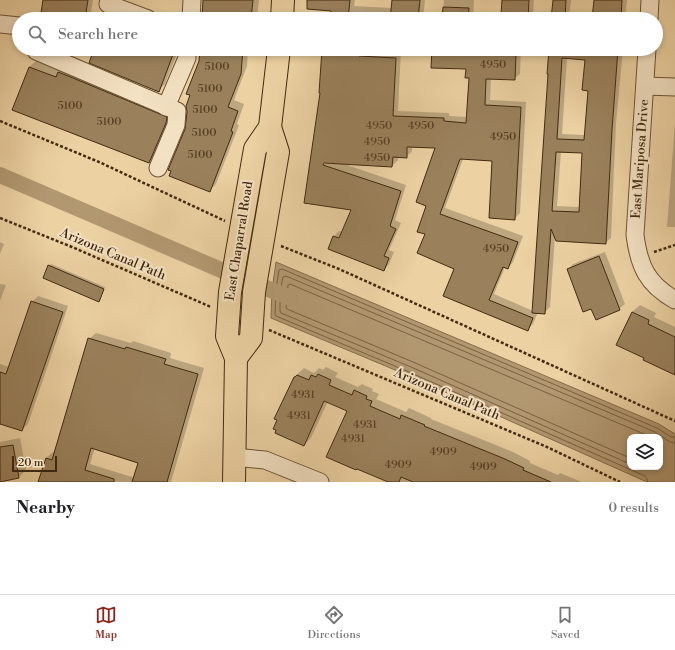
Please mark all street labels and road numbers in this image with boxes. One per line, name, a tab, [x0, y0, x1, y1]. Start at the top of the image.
street label: East Mariposa Drive	[628, 98, 652, 219]
street label: East Chaparral Road	[222, 180, 256, 302]
street label: Arizona Canal Path	[57, 224, 169, 284]
street label: Arizona Canal Path	[391, 364, 503, 424]

